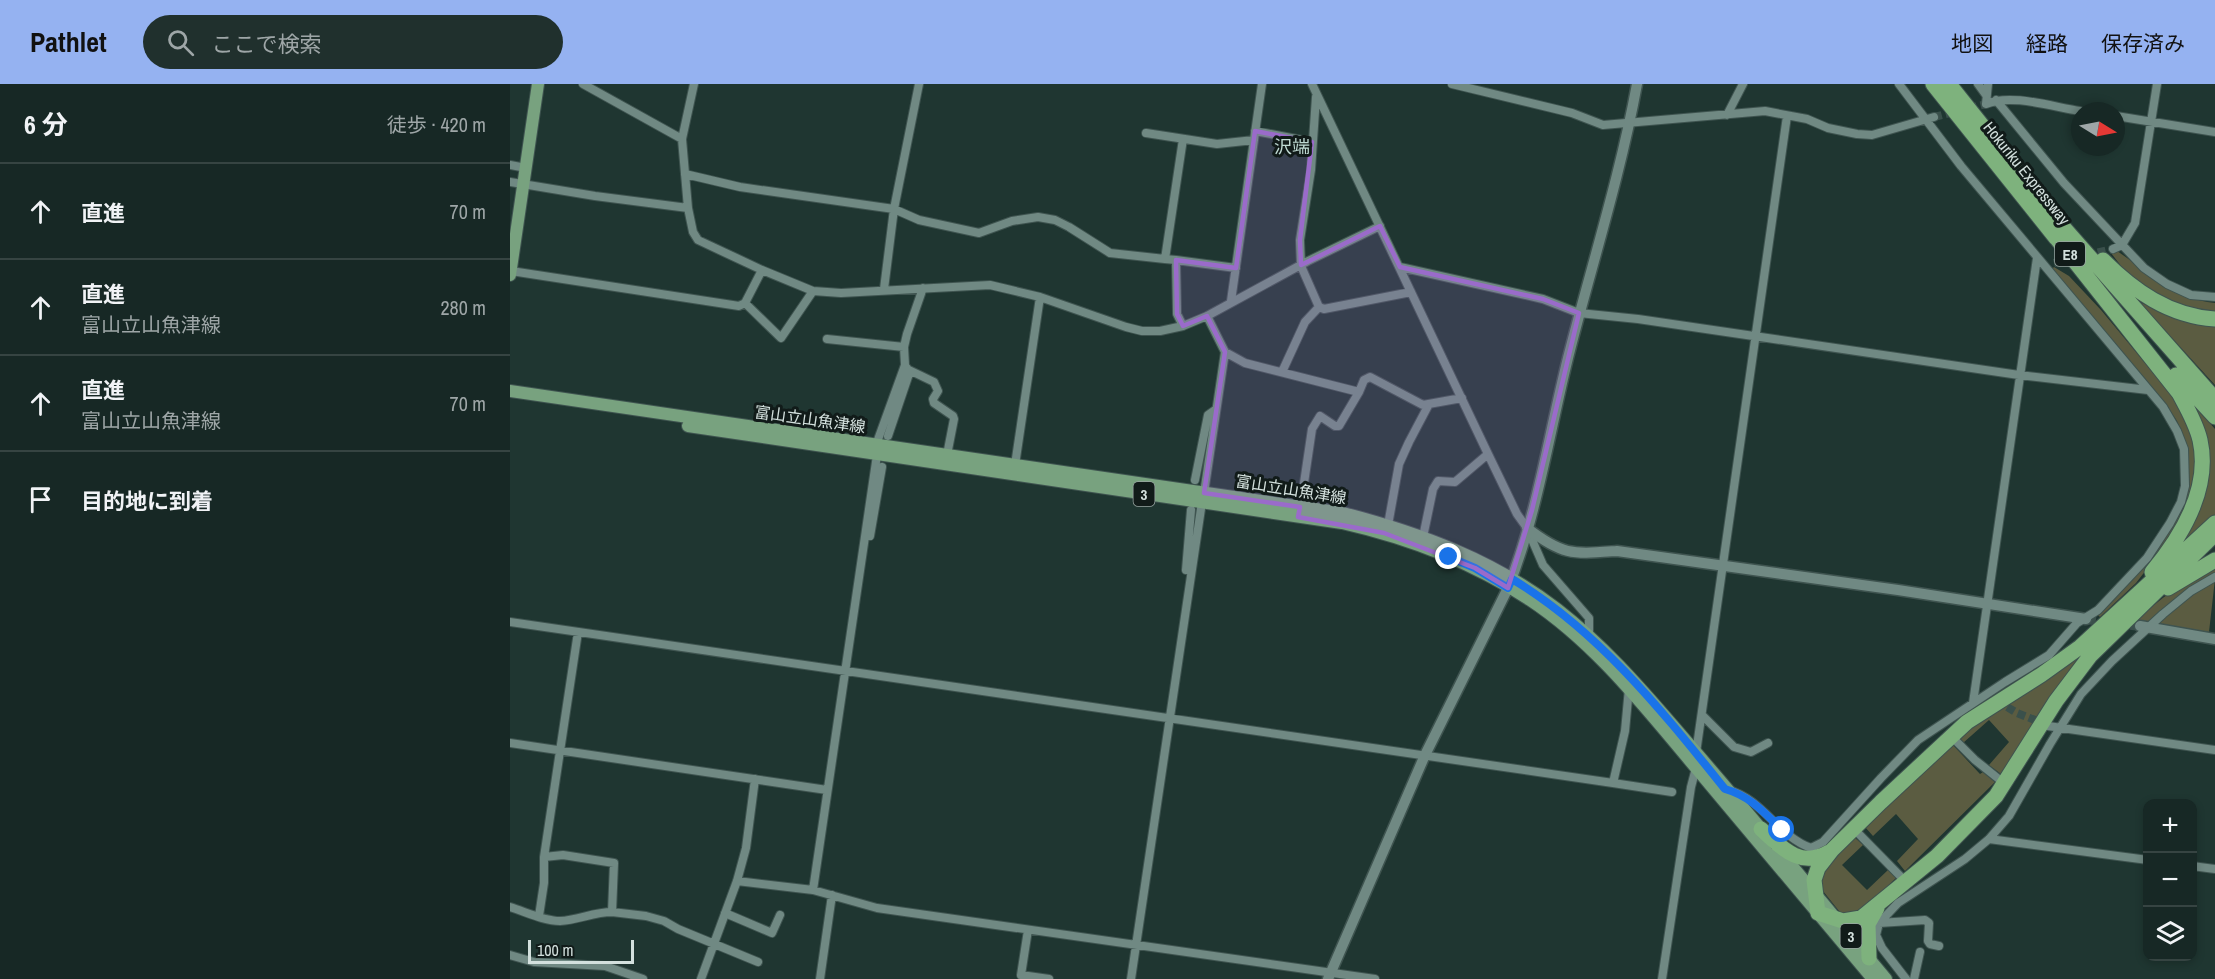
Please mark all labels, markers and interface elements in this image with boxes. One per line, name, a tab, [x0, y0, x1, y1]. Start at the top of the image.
search box	[143, 15, 563, 69]
text: Pathlet	[30, 23, 107, 61]
icon: search	[164, 26, 197, 59]
text: ここで検索	[212, 29, 322, 59]
text: 地図	[1951, 29, 1993, 58]
text: 経路	[2026, 29, 2068, 58]
text: 保存済み	[2101, 29, 2185, 58]
north arrow	[2071, 102, 2125, 156]
text: 6 分	[24, 107, 68, 142]
text: 徒歩 · 420 m	[387, 111, 486, 138]
street label: Hokuriku Expressway	[1979, 117, 2076, 230]
district label: 沢端	[1274, 134, 1310, 159]
icon: ahead	[24, 195, 57, 228]
text: 直進	[81, 198, 125, 228]
text: 70 m	[450, 198, 486, 225]
road number: E8	[2055, 242, 2085, 266]
text: 直進	[81, 279, 125, 309]
icon: ahead	[24, 291, 57, 324]
text: 280 m	[440, 294, 486, 321]
text: 富山立山魚津線	[81, 311, 221, 338]
text: 直進	[81, 375, 125, 405]
icon: ahead	[24, 387, 57, 420]
text: 70 m	[450, 390, 486, 417]
street label: 富山立山魚津線	[753, 400, 867, 438]
text: 富山立山魚津線	[81, 407, 221, 434]
street label: 富山立山魚津線	[1234, 469, 1348, 509]
road number: 3	[1134, 482, 1154, 506]
icon: arrive	[24, 483, 57, 516]
text: 目的地に到着	[81, 486, 213, 516]
route end	[1435, 543, 1461, 569]
map controls	[2143, 799, 2197, 961]
button: +	[2143, 799, 2197, 853]
route start	[1768, 816, 1794, 842]
button: −	[2143, 853, 2197, 907]
button: layers	[2143, 907, 2197, 961]
road number: 3	[1840, 924, 1862, 948]
scale bar	[528, 937, 634, 964]
text: 100 m	[537, 939, 573, 961]

